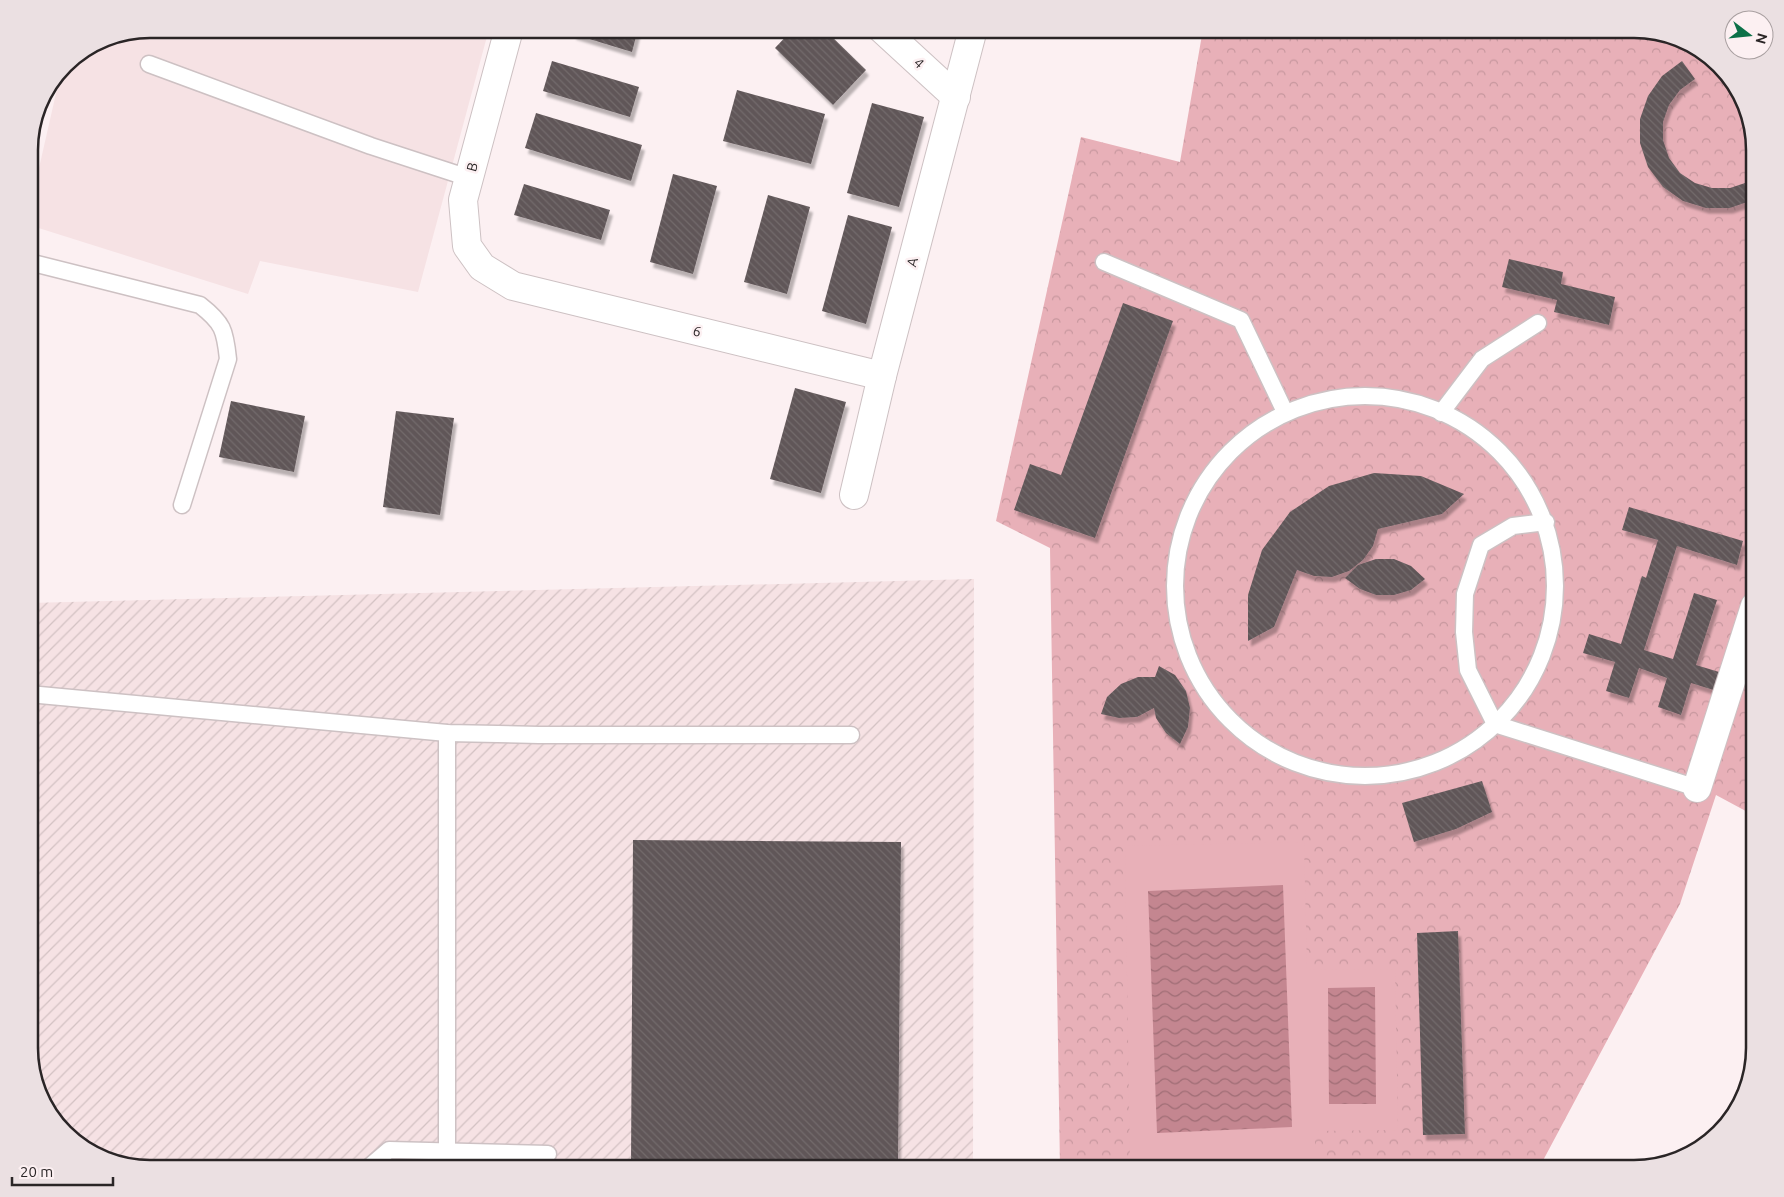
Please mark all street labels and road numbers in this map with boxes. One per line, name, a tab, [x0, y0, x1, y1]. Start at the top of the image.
street label: 4	[911, 54, 927, 72]
street label: B	[463, 161, 481, 173]
street label: A	[903, 256, 921, 268]
street label: 6	[691, 322, 703, 340]

